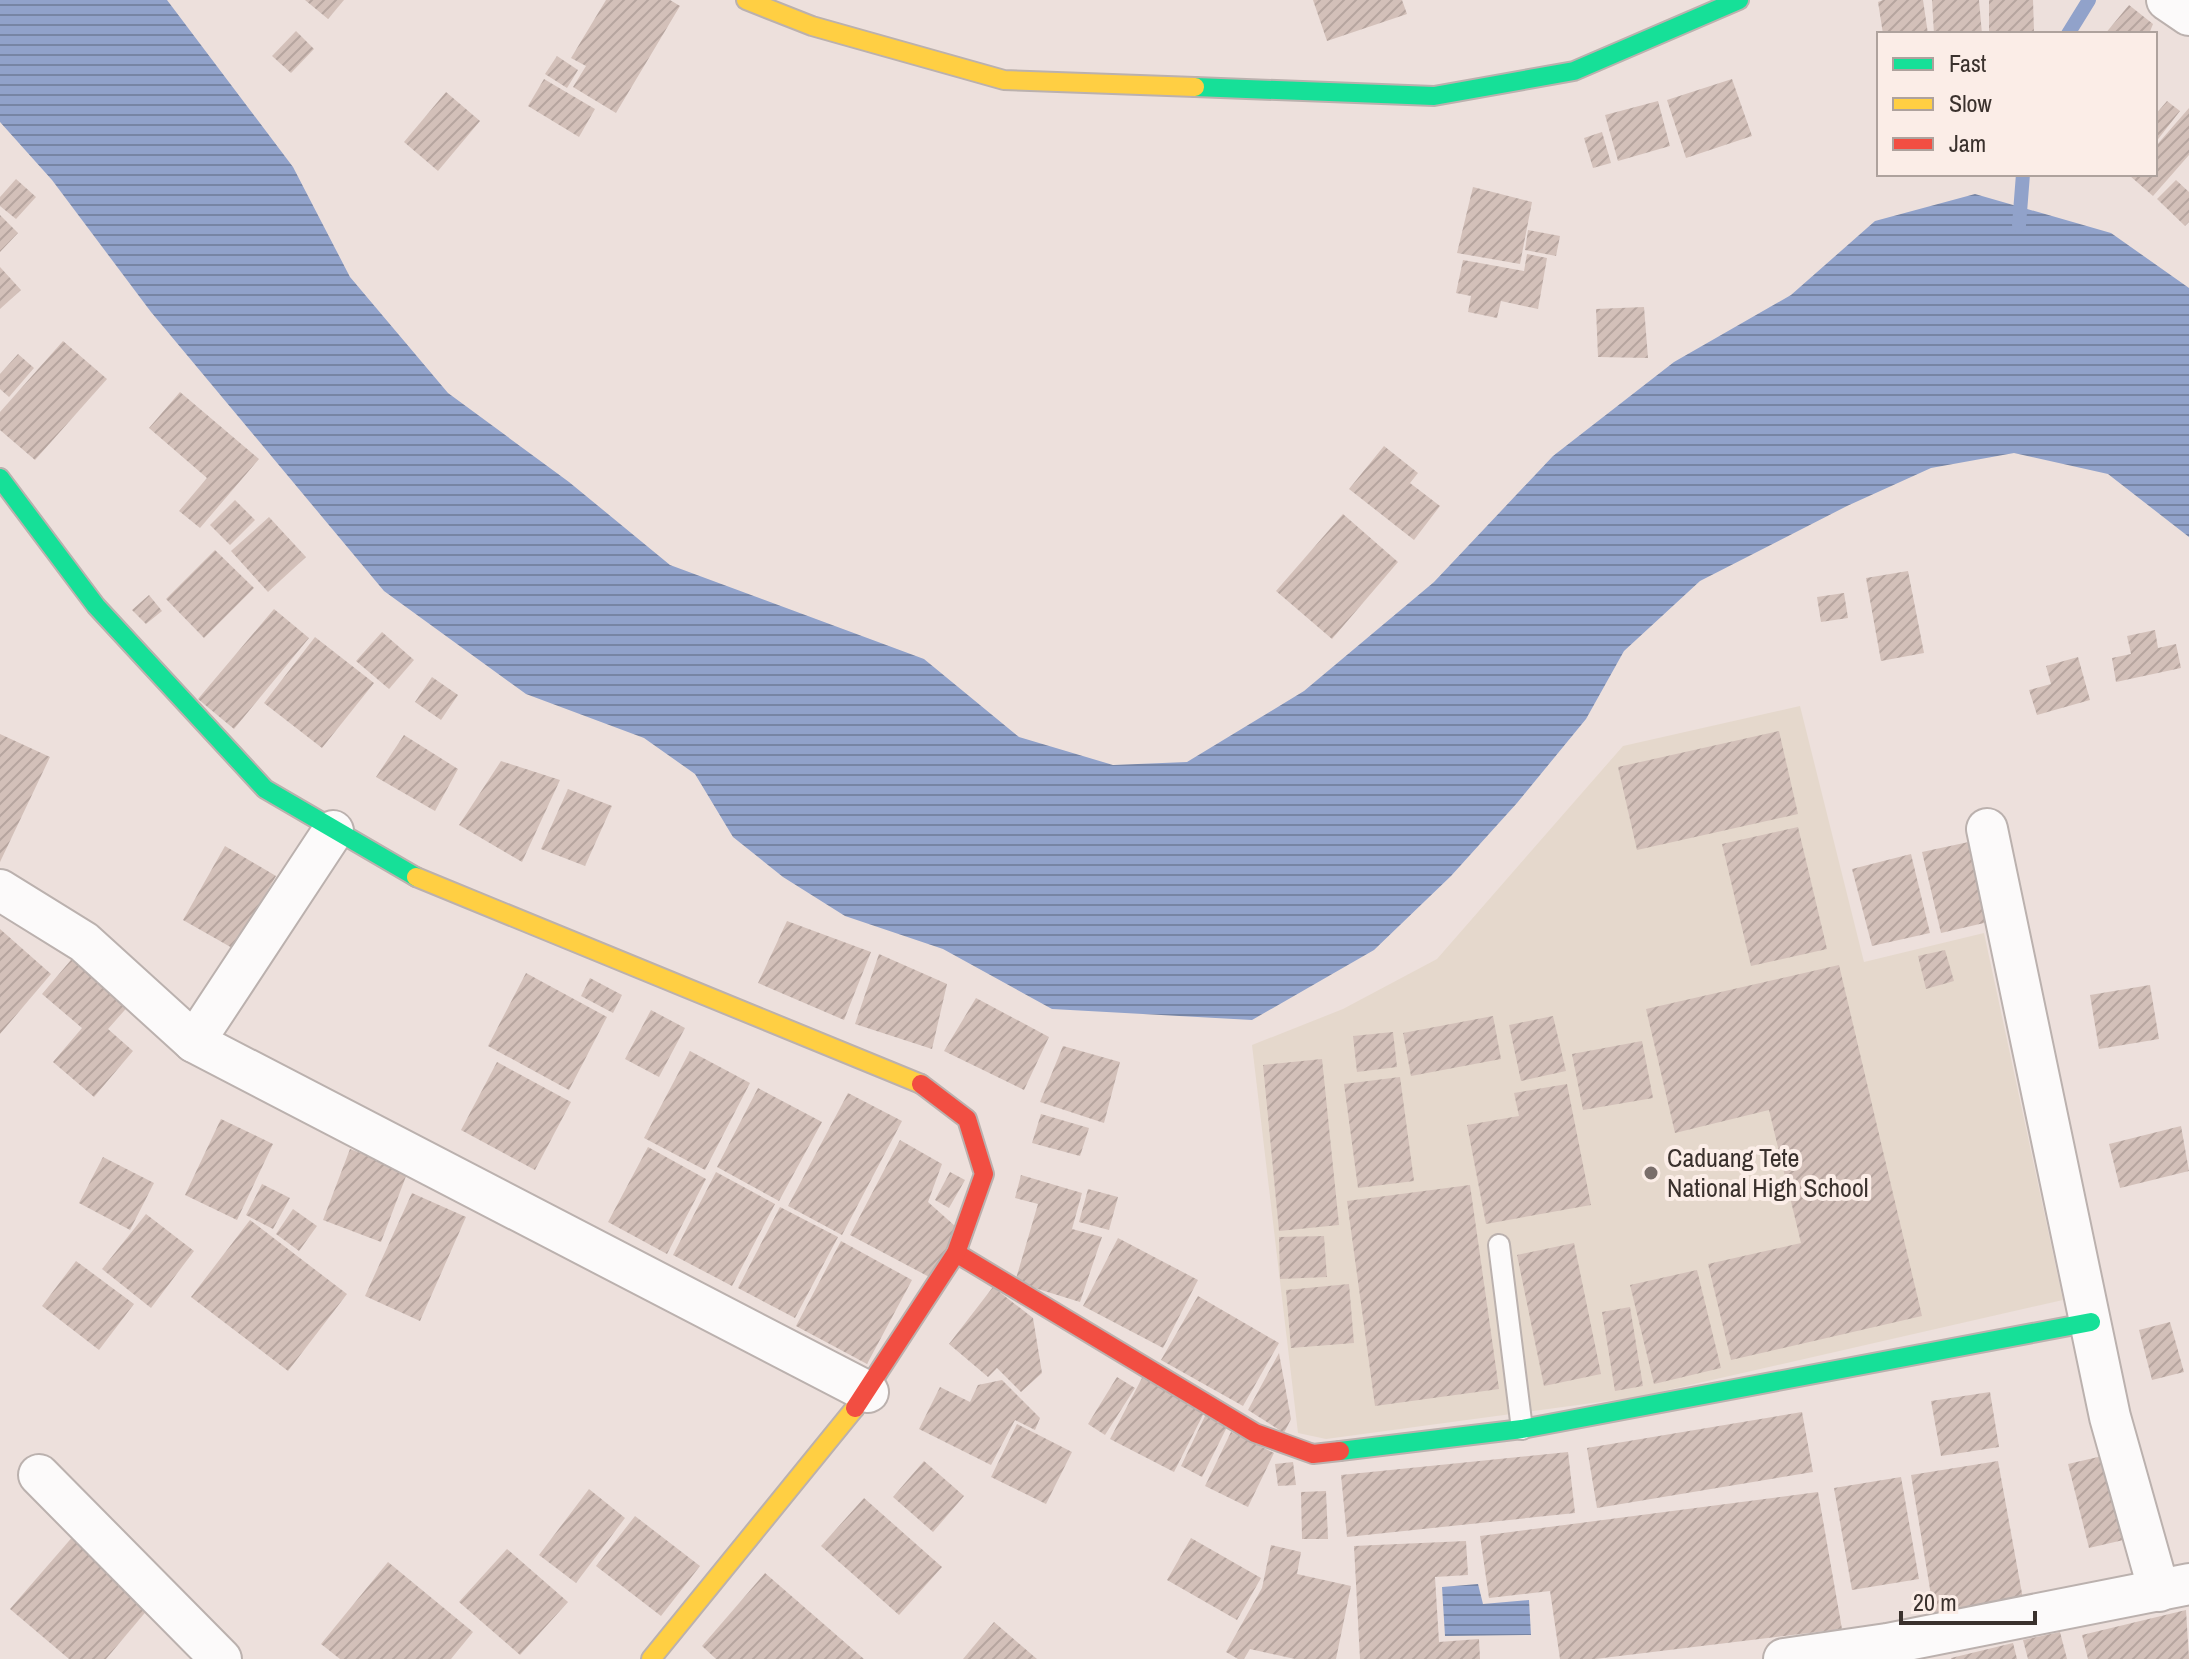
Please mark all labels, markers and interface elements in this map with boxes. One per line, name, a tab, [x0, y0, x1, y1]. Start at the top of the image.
legend	[1877, 32, 2157, 176]
text: Fast	[1949, 47, 1987, 79]
text: Slow	[1949, 87, 1992, 119]
text: Jam	[1949, 127, 1986, 159]
place label: Caduang Tete National High School	[1667, 1140, 1868, 1205]
marker: Caduang Tete National High School	[1642, 1164, 1660, 1182]
scale bar	[1901, 1575, 2035, 1625]
text: 20 m	[1913, 1586, 1957, 1618]

